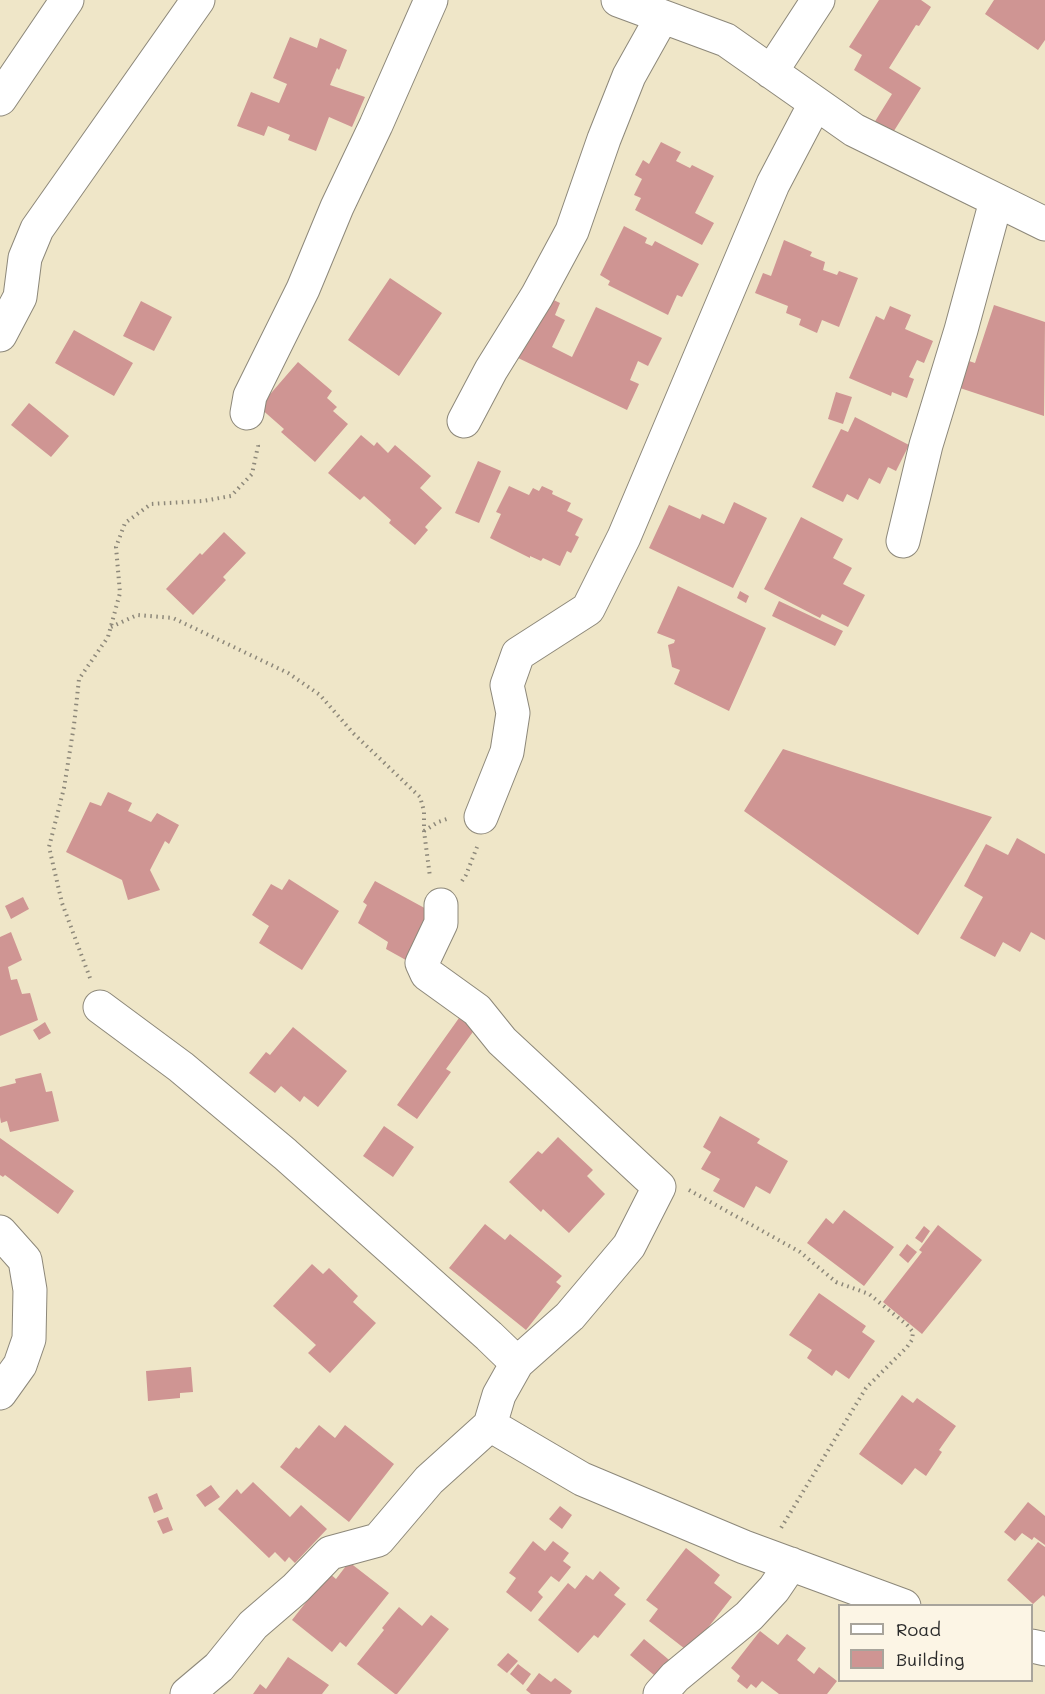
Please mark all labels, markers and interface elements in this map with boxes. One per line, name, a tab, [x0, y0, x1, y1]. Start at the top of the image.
legend	[838, 1604, 1033, 1682]
text: Road	[896, 1617, 941, 1641]
text: Building	[896, 1647, 964, 1671]

